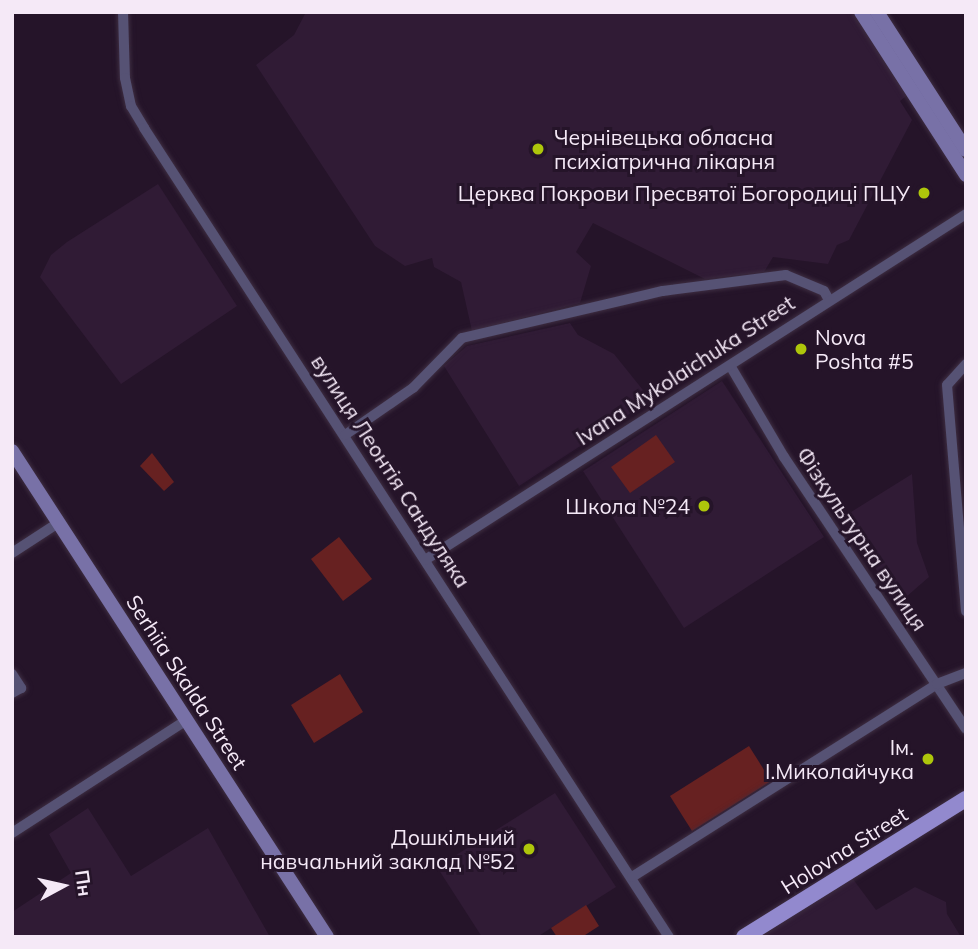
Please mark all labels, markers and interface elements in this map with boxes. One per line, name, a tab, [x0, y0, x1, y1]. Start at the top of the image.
place label: Чернівецька обласна психіатрична лікарня	[554, 124, 775, 174]
marker: Чернівецька обласна психіатрична лікарня	[528, 139, 548, 159]
place label: Церква Покрови Пресвятої Богородиці ПЦУ	[458, 180, 910, 206]
marker: Церква Покрови Пресвятої Богородиці ПЦУ	[916, 185, 932, 201]
street label: Ivana Mykolaichuka Street	[571, 290, 799, 450]
place label: Nova Poshta #5	[815, 324, 914, 374]
marker: Nova Poshta #5	[793, 341, 809, 357]
street label: вулиця Леонтія Сандуляка	[306, 350, 476, 592]
street label: Фізкультурна вулиця	[791, 443, 933, 635]
place label: Школа №24	[565, 493, 690, 519]
marker: Школа №24	[696, 498, 712, 514]
street label: Serhiia Skalda Street	[121, 590, 253, 774]
place label: Ім. І.Миколайчука	[765, 734, 914, 784]
marker: Ім. І.Миколайчука	[920, 751, 936, 767]
street label: Holovna Street	[776, 801, 912, 899]
place label: Дошкільний навчальний заклад №52	[260, 824, 515, 874]
marker: Дошкільний навчальний заклад №52	[521, 841, 537, 857]
north arrow	[28, 851, 98, 921]
text: Пн	[70, 868, 98, 898]

